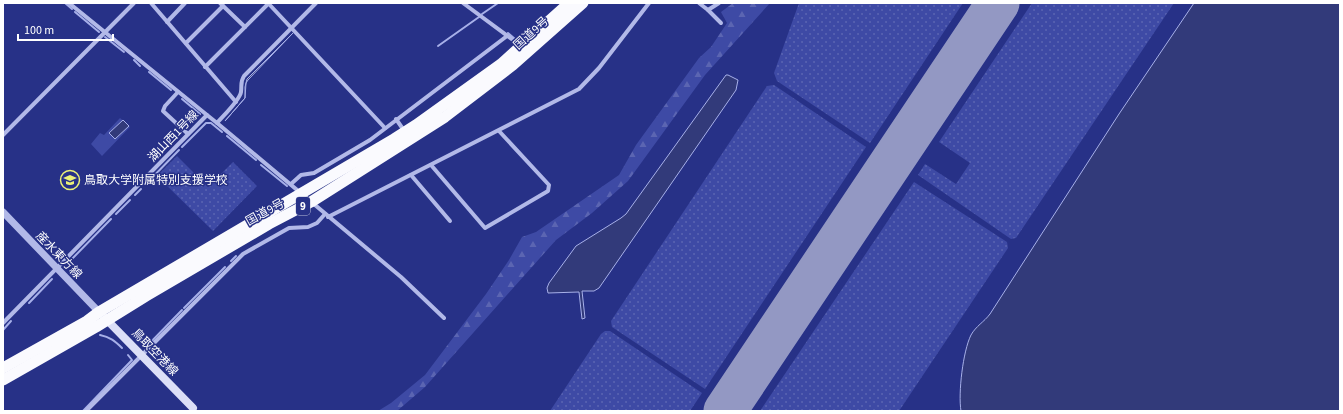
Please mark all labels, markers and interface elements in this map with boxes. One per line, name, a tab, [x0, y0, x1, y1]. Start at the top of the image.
street label: 国道9号	[510, 13, 553, 54]
scale bar	[18, 16, 113, 42]
text: 100 m	[24, 22, 54, 39]
street label: 湖山西1号線	[144, 107, 202, 166]
school or university icon: 鳥取大学附属特別支援学校	[59, 169, 81, 191]
place label: 鳥取大学附属特別支援学校	[84, 172, 228, 189]
street label: 国道9号	[243, 195, 288, 230]
road number: 9	[296, 197, 310, 215]
street label: 産水東方線	[32, 228, 86, 283]
street label: 鳥取空港線	[128, 325, 182, 380]

